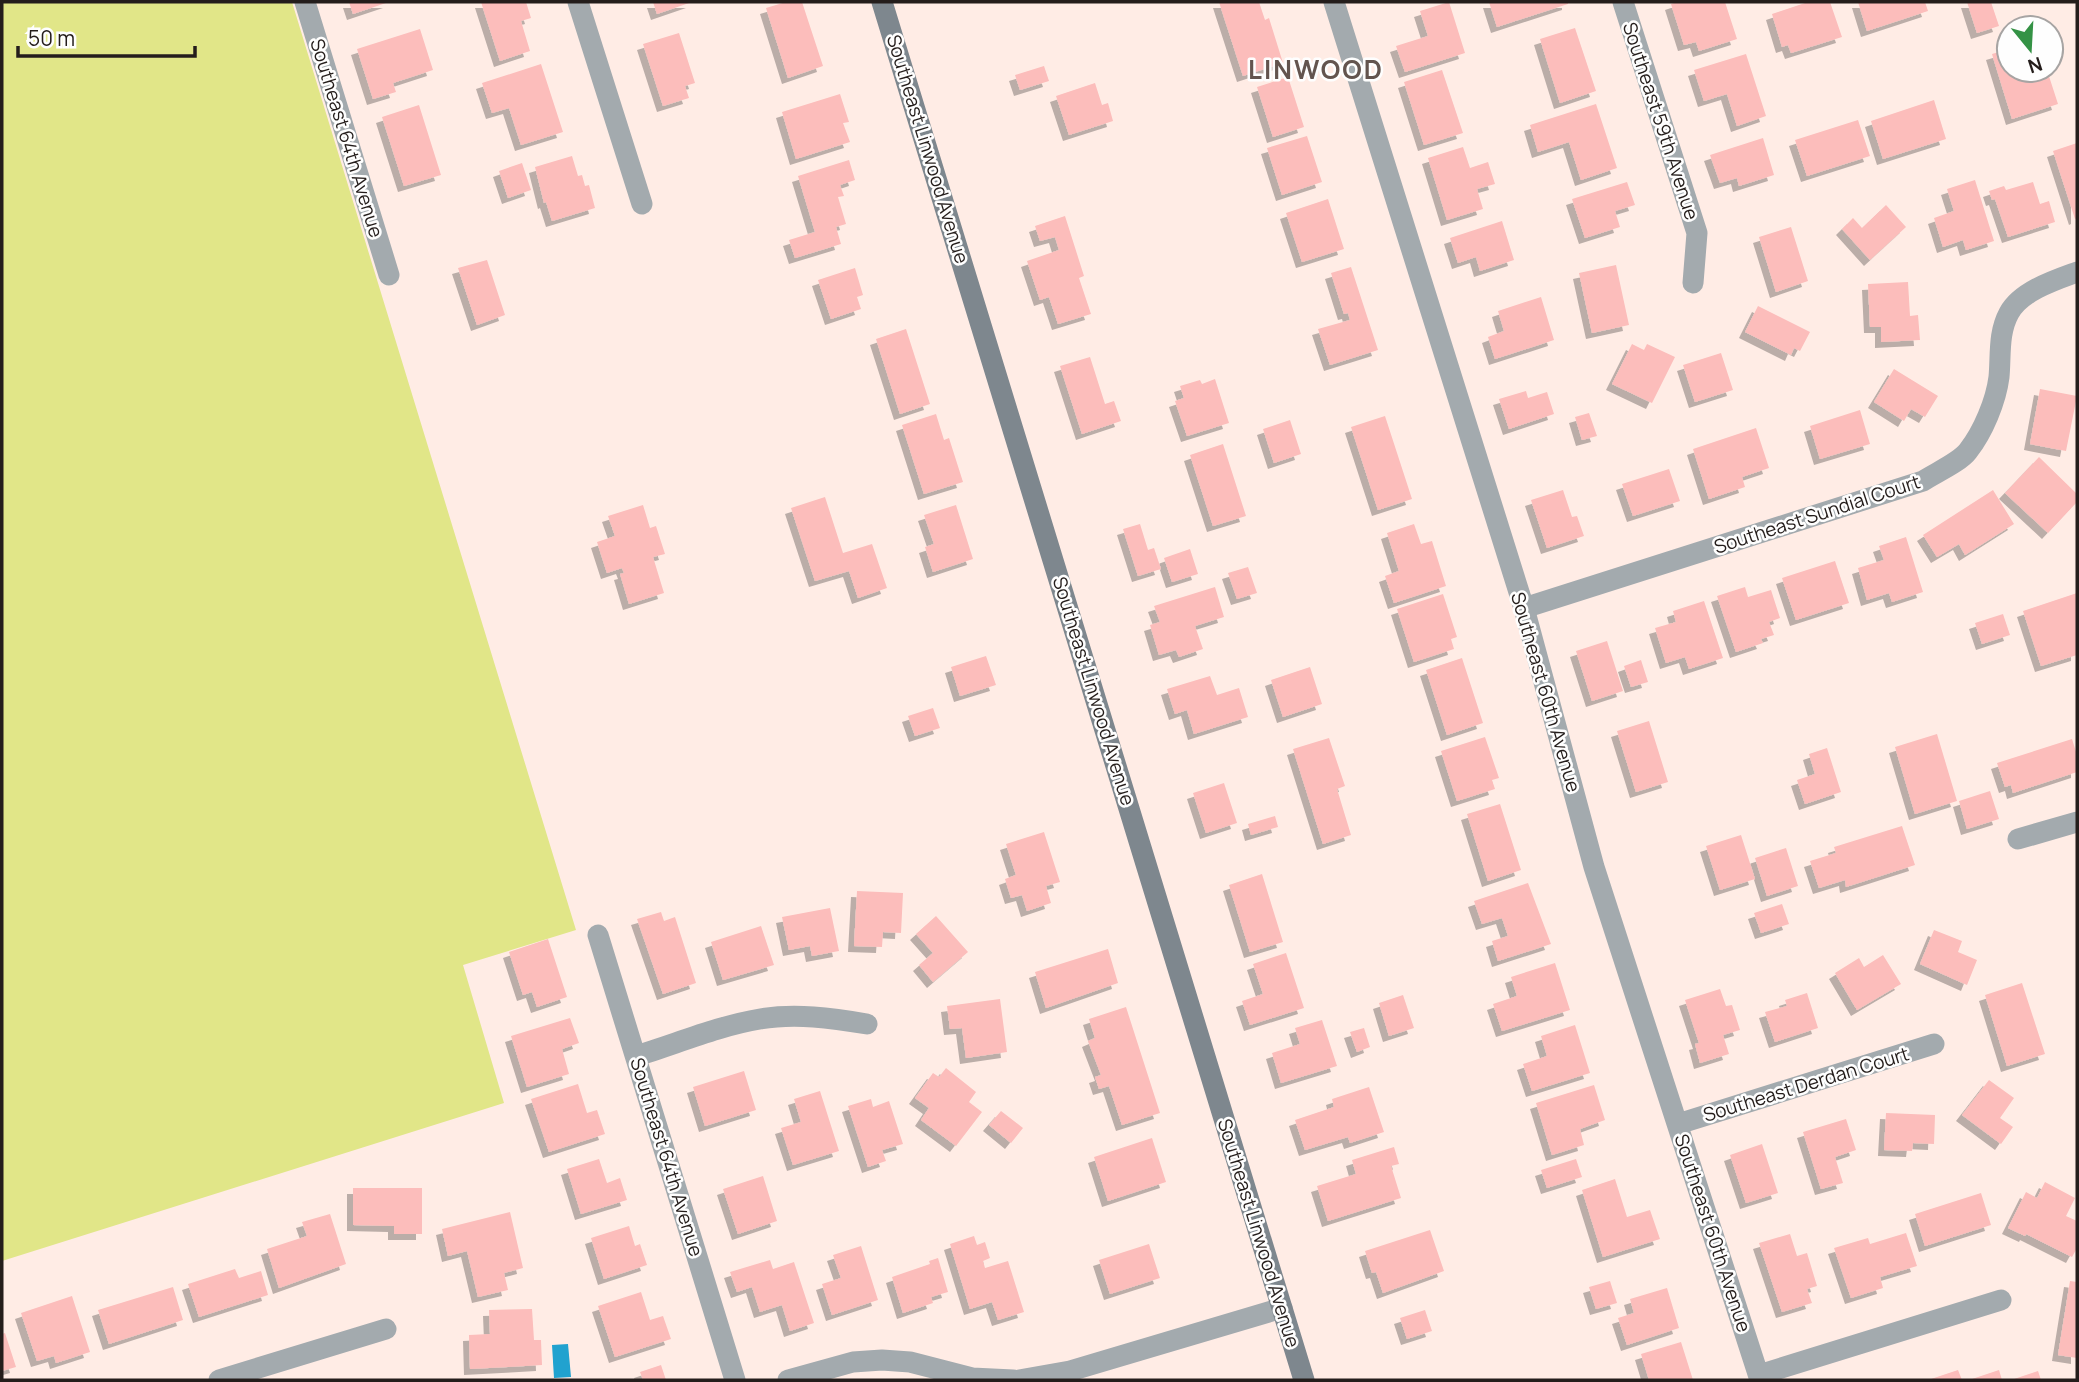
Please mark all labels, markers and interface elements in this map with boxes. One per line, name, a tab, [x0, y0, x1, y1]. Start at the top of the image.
scale bar	[18, 14, 194, 58]
north arrow	[1995, 14, 2065, 84]
street label: Southeast 59th Avenue	[1617, 19, 1705, 223]
text: 50 m	[28, 24, 75, 52]
street label: Southeast Linwood Avenue	[881, 31, 975, 267]
street label: Southeast 64th Avenue	[304, 35, 390, 241]
district label: LINWOOD	[1248, 51, 1384, 87]
text: N	[2025, 51, 2046, 80]
street label: Southeast Sundial Court	[1711, 468, 1923, 560]
street label: Southeast Linwood Avenue	[1047, 573, 1141, 809]
street label: Southeast 60th Avenue	[1505, 589, 1587, 795]
street label: Southeast Derdan Court	[1700, 1040, 1912, 1128]
street label: Southeast 64th Avenue	[624, 1054, 710, 1260]
street label: Southeast Linwood Avenue	[1212, 1115, 1306, 1351]
street label: Southeast 60th Avenue	[1669, 1130, 1757, 1336]

